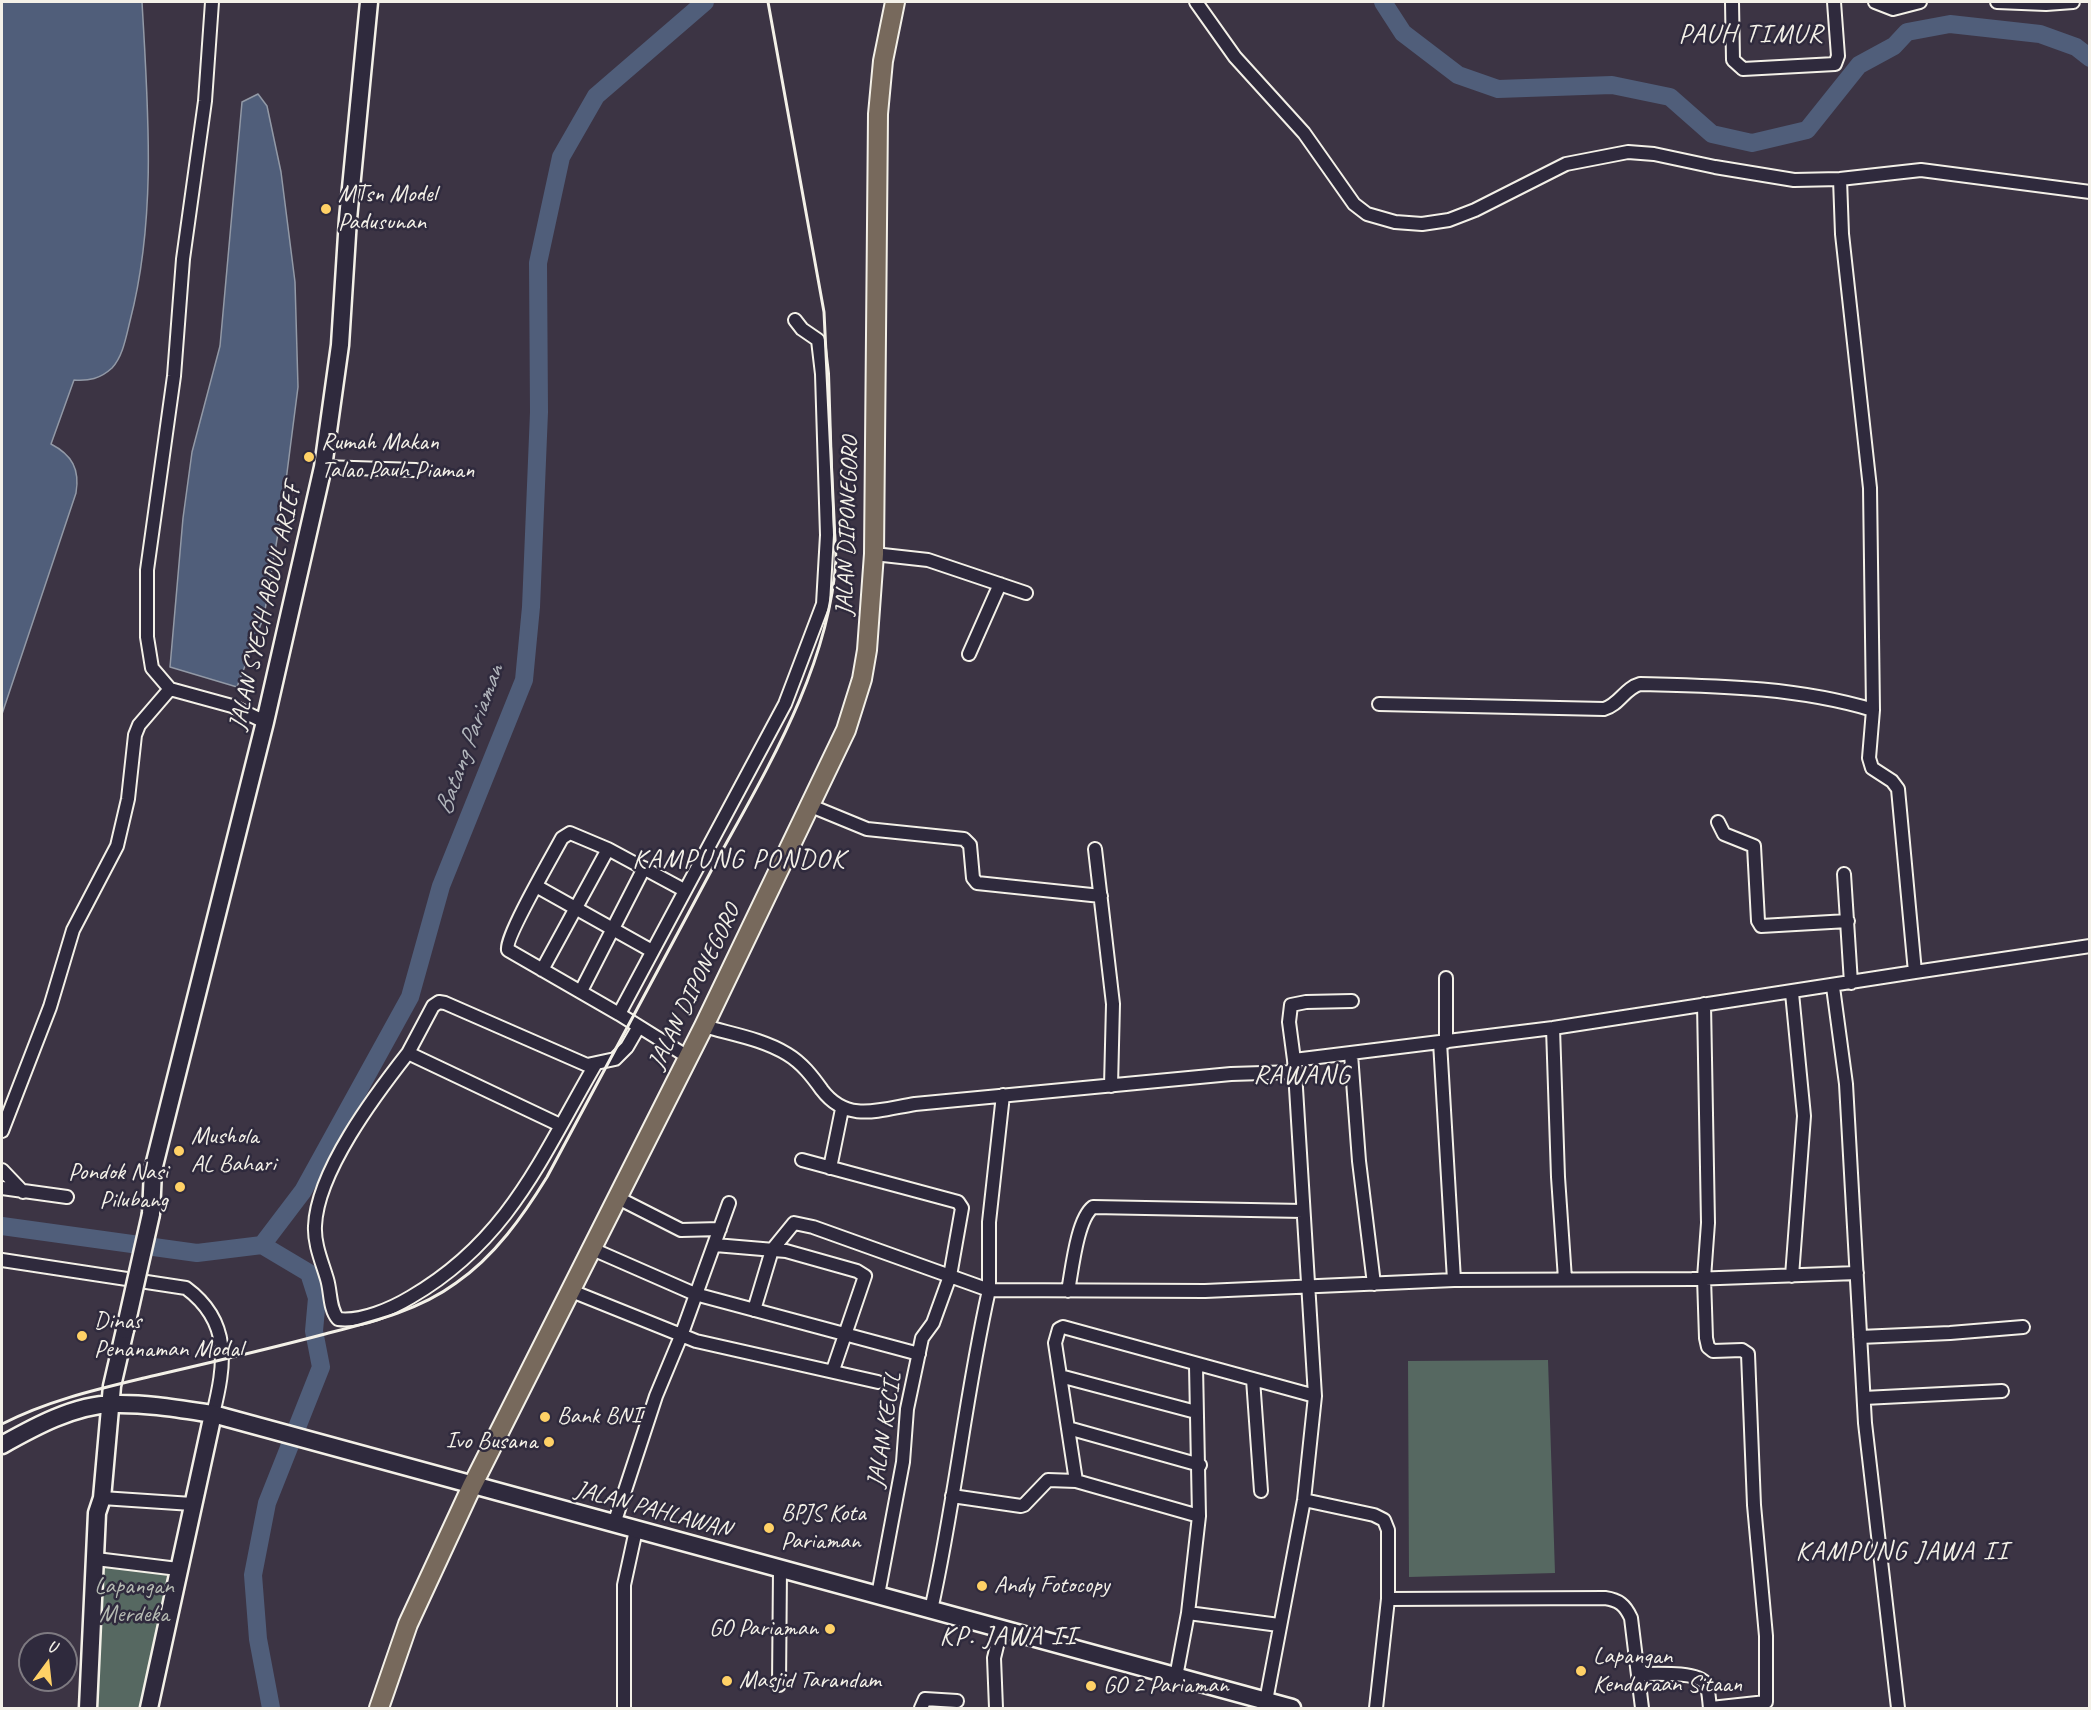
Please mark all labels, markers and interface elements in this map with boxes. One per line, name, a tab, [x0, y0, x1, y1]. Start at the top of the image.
district label: PAUH TIMUR	[1679, 19, 1823, 51]
place label: MTsn Model Padusunan	[338, 181, 437, 237]
marker: MTsn Model Padusunan	[319, 202, 333, 216]
place label: Rumah Makan Talao Pauh Piaman	[321, 429, 474, 485]
street label: JALAN DIPONEGORO	[830, 436, 866, 616]
marker: Rumah Makan Talao Pauh Piaman	[302, 450, 316, 464]
street label: JALAN SYECH ABDUL ARIEF	[224, 481, 308, 733]
water label: Batang Pariaman	[428, 661, 512, 819]
district label: KAMPUNG PONDOK	[633, 844, 845, 876]
street label: JALAN DIPONEGORO	[643, 900, 747, 1074]
district label: RAWANG	[1254, 1060, 1350, 1092]
place label: Mushola AL Bahari	[191, 1123, 276, 1179]
marker: Mushola AL Bahari	[172, 1144, 186, 1158]
place label: Pondok Nasi Pilubang	[68, 1159, 168, 1215]
marker: Pondok Nasi Pilubang	[173, 1180, 187, 1194]
place label: Dinas Penanaman Modal	[94, 1308, 243, 1364]
marker: Dinas Penanaman Modal	[75, 1329, 89, 1343]
street label: JALAN KECIL	[862, 1371, 908, 1489]
place label: Bank BNI	[557, 1403, 641, 1431]
marker: Bank BNI	[538, 1410, 552, 1424]
place label: Ivo Busana	[446, 1428, 537, 1456]
marker: Ivo Busana	[542, 1435, 556, 1449]
street label: JALAN PAHLAWAN	[572, 1475, 734, 1545]
place label: BPJS Kota Pariaman	[781, 1500, 866, 1556]
marker: BPJS Kota Pariaman	[762, 1521, 776, 1535]
district label: KAMPUNG JAWA II	[1795, 1536, 2009, 1568]
place label: Andy Fotocopy	[994, 1572, 1109, 1600]
park label: Lapangan Merdeka	[94, 1573, 174, 1629]
marker: Andy Fotocopy	[975, 1579, 989, 1593]
place label: GO Pariaman	[709, 1615, 818, 1643]
district label: KP. JAWA II	[939, 1621, 1077, 1653]
marker: GO Pariaman	[823, 1622, 837, 1636]
north arrow	[18, 1632, 78, 1692]
text: U	[46, 1636, 58, 1657]
place label: Lapangan Kendaraan Sitaan	[1593, 1643, 1742, 1699]
marker: Lapangan Kendaraan Sitaan	[1574, 1664, 1588, 1678]
place label: Masjid Tarandam	[739, 1667, 881, 1695]
place label: GO 2 Pariaman	[1103, 1672, 1229, 1700]
marker: Masjid Tarandam	[720, 1674, 734, 1688]
marker: GO 2 Pariaman	[1084, 1679, 1098, 1693]

